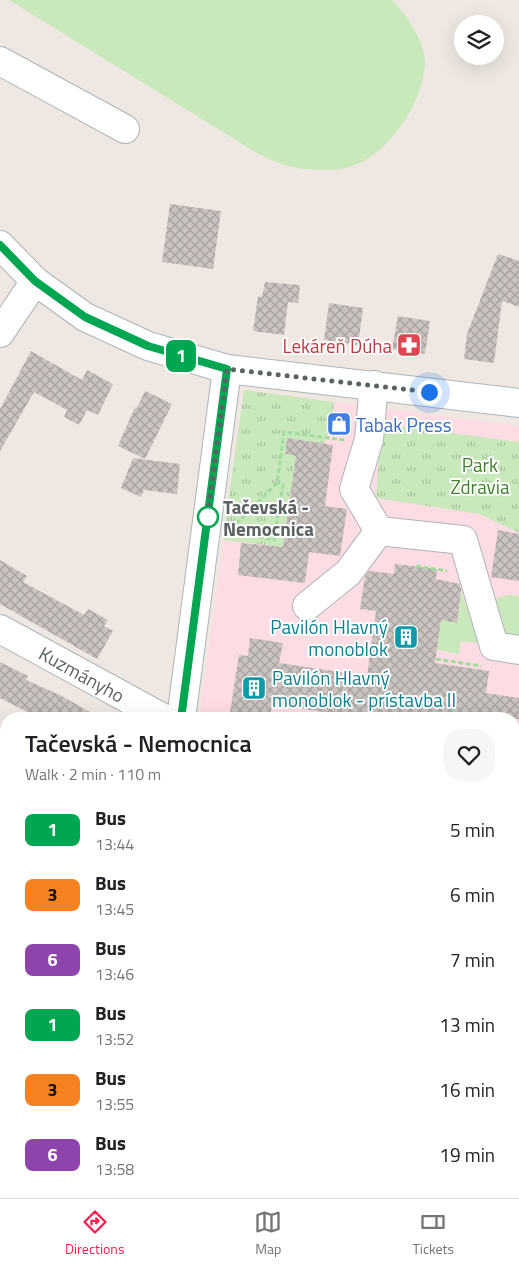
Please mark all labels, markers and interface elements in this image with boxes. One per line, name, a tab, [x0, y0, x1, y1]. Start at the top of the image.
map controls	[454, 15, 504, 65]
button: layers	[454, 15, 504, 65]
place label: Lekáreň Dúha	[282, 331, 392, 360]
pharmacy icon: Lekáreň Dúha	[396, 332, 422, 358]
line badge: 1	[165, 340, 197, 372]
text: 1	[176, 342, 186, 369]
your location	[417, 380, 442, 405]
place label: Tabak Press	[356, 410, 452, 439]
shop icon: Tabak Press	[326, 411, 352, 437]
park label: Park Zdravia	[451, 450, 510, 501]
place label: Tačevská - Nemocnica	[223, 492, 314, 543]
marker: Tačevská - Nemocnica	[197, 506, 219, 528]
place label: Pavilón Hlavný monoblok	[270, 612, 388, 663]
building icon: Pavilón Hlavný monoblok	[393, 624, 419, 650]
street label: Kuzmányho	[34, 638, 130, 710]
place label: Pavilón Hlavný monoblok - prístavba II	[272, 663, 456, 714]
building icon: Pavilón Hlavný monoblok - prístavba II	[241, 675, 267, 701]
text: Tačevská - Nemocnica	[25, 725, 252, 761]
button: heart	[443, 729, 495, 781]
text: Walk · 2 min · 110 m	[25, 762, 161, 786]
text: Bus	[95, 803, 126, 832]
text: 5 min	[450, 815, 495, 844]
text: 1	[47, 816, 58, 843]
text: 13:44	[95, 832, 134, 856]
text: Bus	[95, 868, 126, 897]
text: 6 min	[450, 880, 495, 909]
text: 3	[47, 881, 58, 908]
text: 13:45	[95, 897, 134, 921]
text: Bus	[95, 933, 126, 962]
text: 7 min	[450, 945, 495, 974]
text: 6	[47, 946, 58, 973]
text: 13:46	[95, 962, 134, 986]
text: Bus	[95, 998, 126, 1027]
text: 13 min	[439, 1010, 495, 1039]
text: 1	[47, 1011, 58, 1038]
text: 13:52	[95, 1027, 134, 1051]
text: Bus	[95, 1063, 126, 1092]
text: 16 min	[439, 1075, 495, 1104]
text: 3	[47, 1076, 58, 1103]
text: 13:55	[95, 1092, 134, 1116]
text: Bus	[95, 1128, 126, 1157]
text: 19 min	[439, 1140, 495, 1169]
text: 6	[47, 1141, 58, 1168]
text: 13:58	[95, 1157, 134, 1181]
tab: Directions	[65, 1208, 124, 1259]
tab: Map	[254, 1208, 282, 1259]
tab: Tickets	[412, 1208, 454, 1259]

